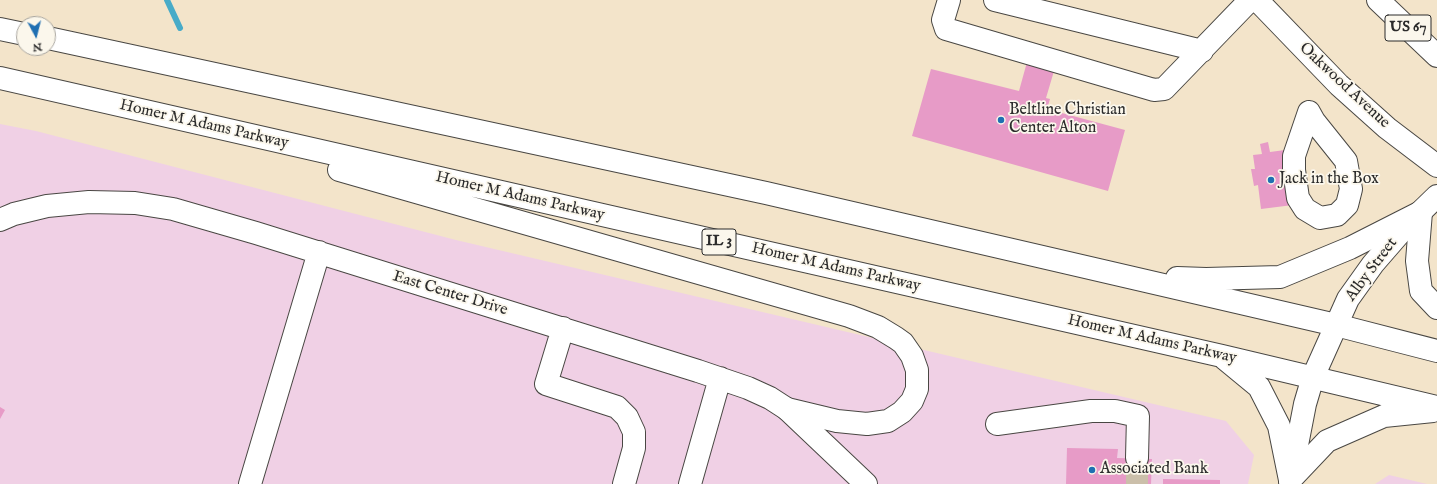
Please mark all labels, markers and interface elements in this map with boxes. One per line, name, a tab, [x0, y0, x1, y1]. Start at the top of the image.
road number: US 67	[1385, 15, 1431, 41]
north arrow	[16, 16, 56, 56]
text: N	[32, 39, 43, 54]
street label: Oakwood Avenue	[1295, 39, 1393, 133]
street label: Homer M Adams Parkway	[118, 96, 290, 154]
place label: Beltline Christian Center Alton	[1009, 101, 1126, 139]
marker: Beltline Christian Center Alton	[996, 115, 1006, 125]
street label: Homer M Adams Parkway	[434, 168, 606, 226]
place label: Jack in the Box	[1279, 170, 1379, 190]
marker: Jack in the Box	[1266, 175, 1276, 185]
road number: IL 3	[702, 229, 736, 255]
street label: Alby Street	[1342, 234, 1402, 306]
street label: Homer M Adams Parkway	[750, 239, 922, 297]
street label: East Center Drive	[390, 267, 510, 321]
street label: Homer M Adams Parkway	[1066, 311, 1238, 369]
place label: Associated Bank	[1100, 460, 1208, 480]
marker: Associated Bank	[1087, 465, 1097, 475]

